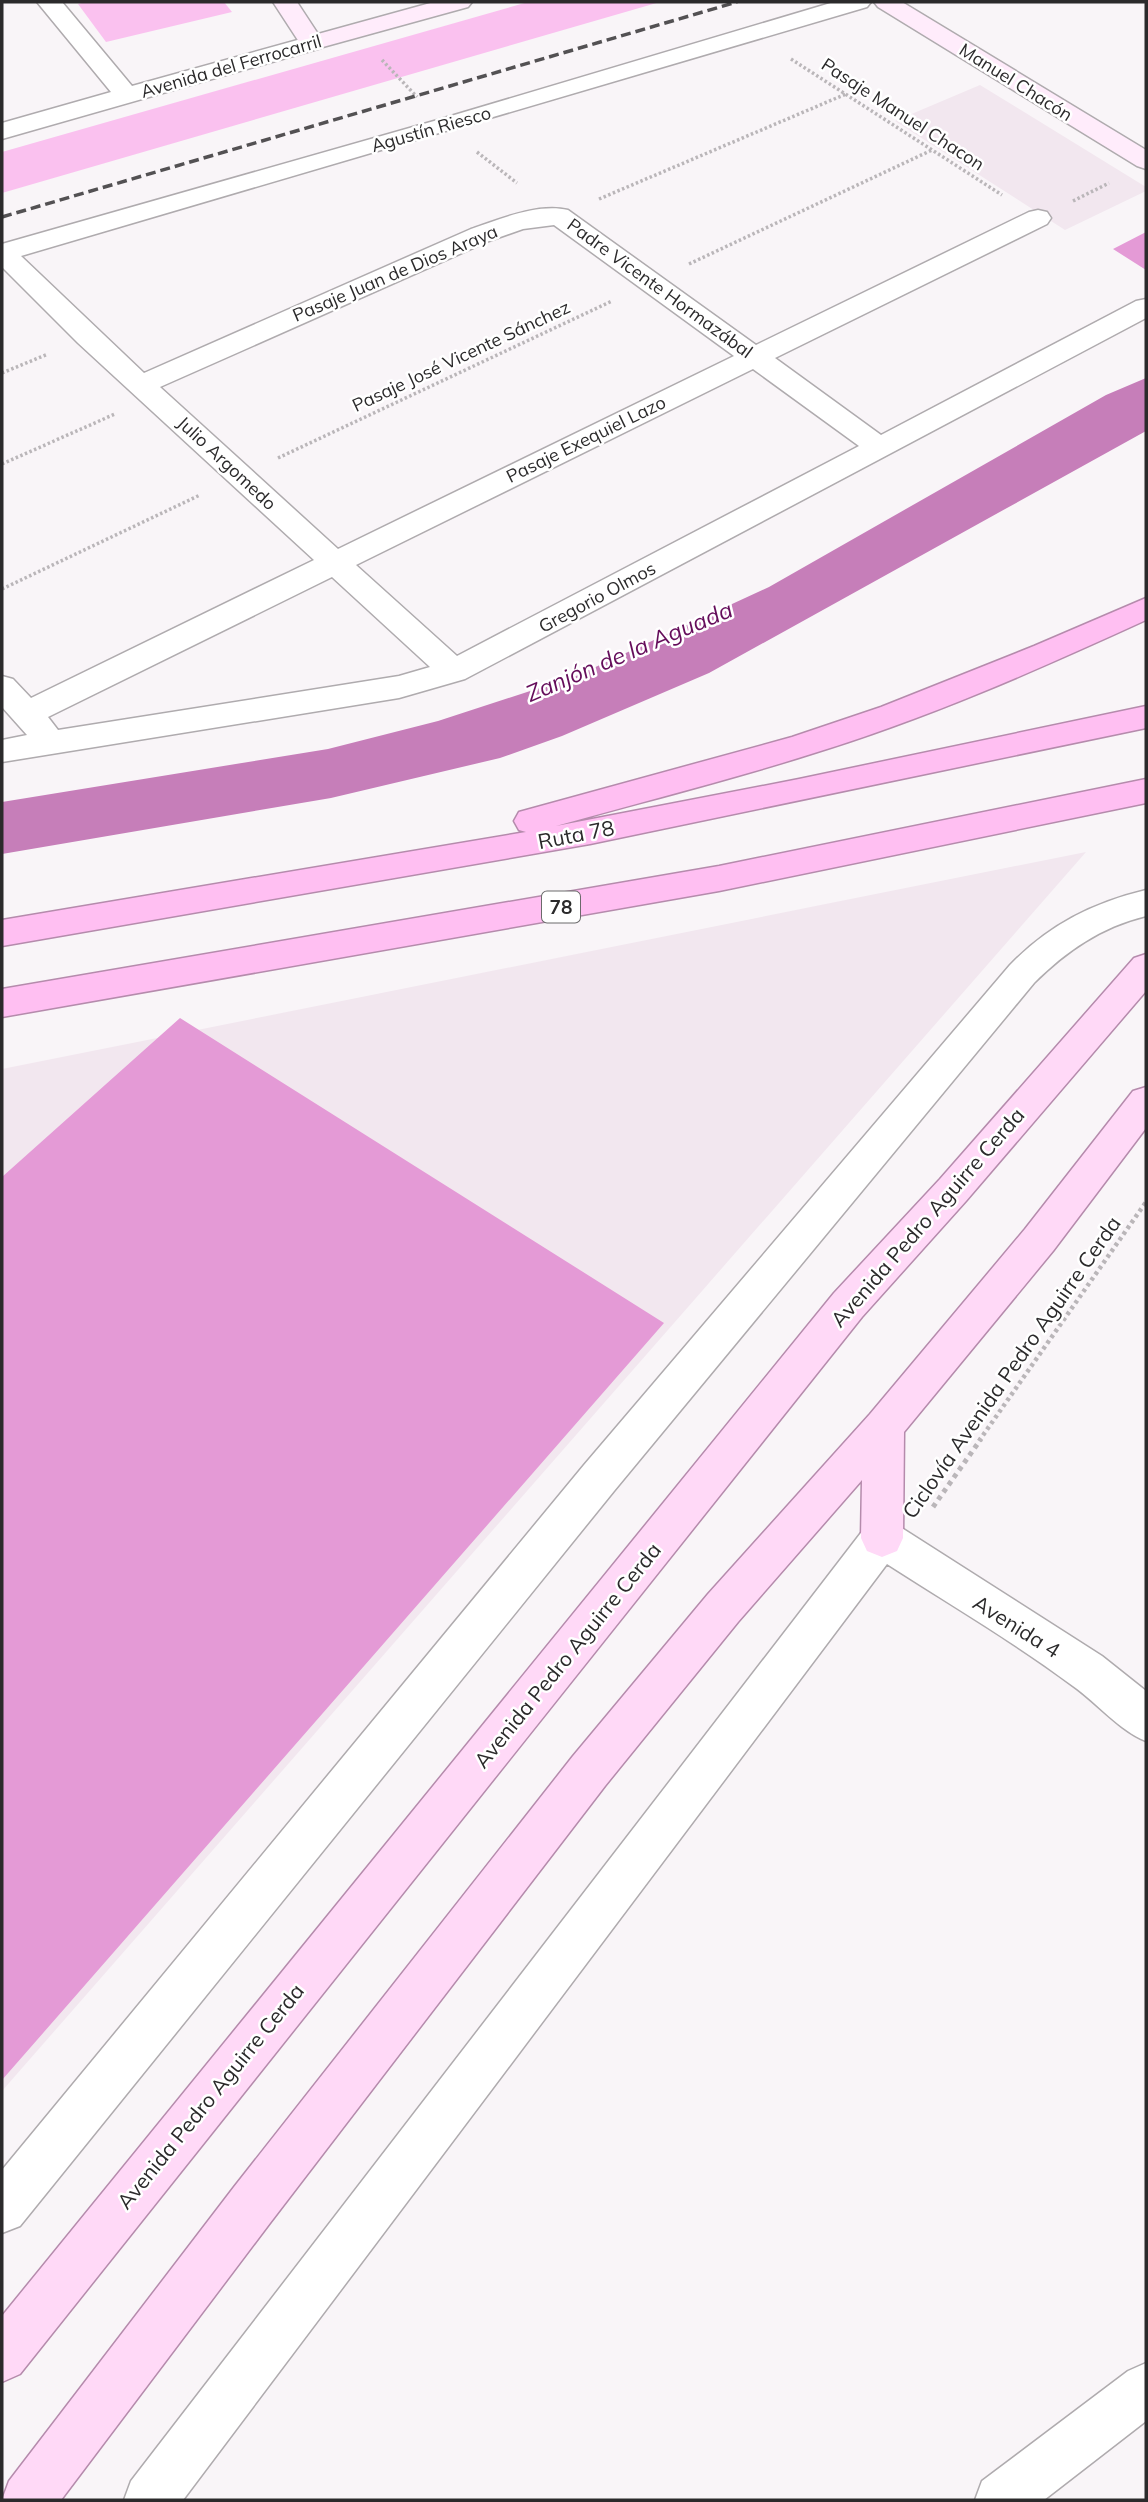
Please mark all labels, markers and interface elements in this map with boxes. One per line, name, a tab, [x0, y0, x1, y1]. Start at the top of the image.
street label: Avenida del Ferrocarril	[138, 29, 324, 103]
street label: Manuel Chacón	[955, 38, 1077, 126]
street label: Pasaje Manuel Chacon	[817, 53, 989, 175]
street label: Agustín Riesco	[368, 101, 494, 157]
street label: Padre Vicente Hormazábal	[563, 213, 757, 363]
street label: Pasaje Juan de Dios Araya	[289, 219, 501, 327]
street label: Pasaje José Vicente Sánchez	[348, 295, 574, 417]
street label: Pasaje Exequiel Lazo	[502, 390, 670, 488]
street label: Julio Argomedo	[173, 411, 281, 515]
street label: Gregorio Olmos	[534, 556, 660, 638]
water label: Zanjón de la Aguada	[521, 594, 737, 708]
street label: Ruta 78	[536, 814, 616, 854]
road number: 78	[542, 892, 580, 923]
street label: Avenida Pedro Aguirre Cerda	[825, 1102, 1029, 1332]
street label: Ciclovía Avenida Pedro Aguirre Cerda	[896, 1211, 1126, 1523]
street label: Avenida Pedro Aguirre Cerda	[468, 1537, 666, 1773]
street label: Avenida 4	[969, 1589, 1066, 1663]
street label: Avenida Pedro Aguirre Cerda	[111, 1978, 309, 2214]

